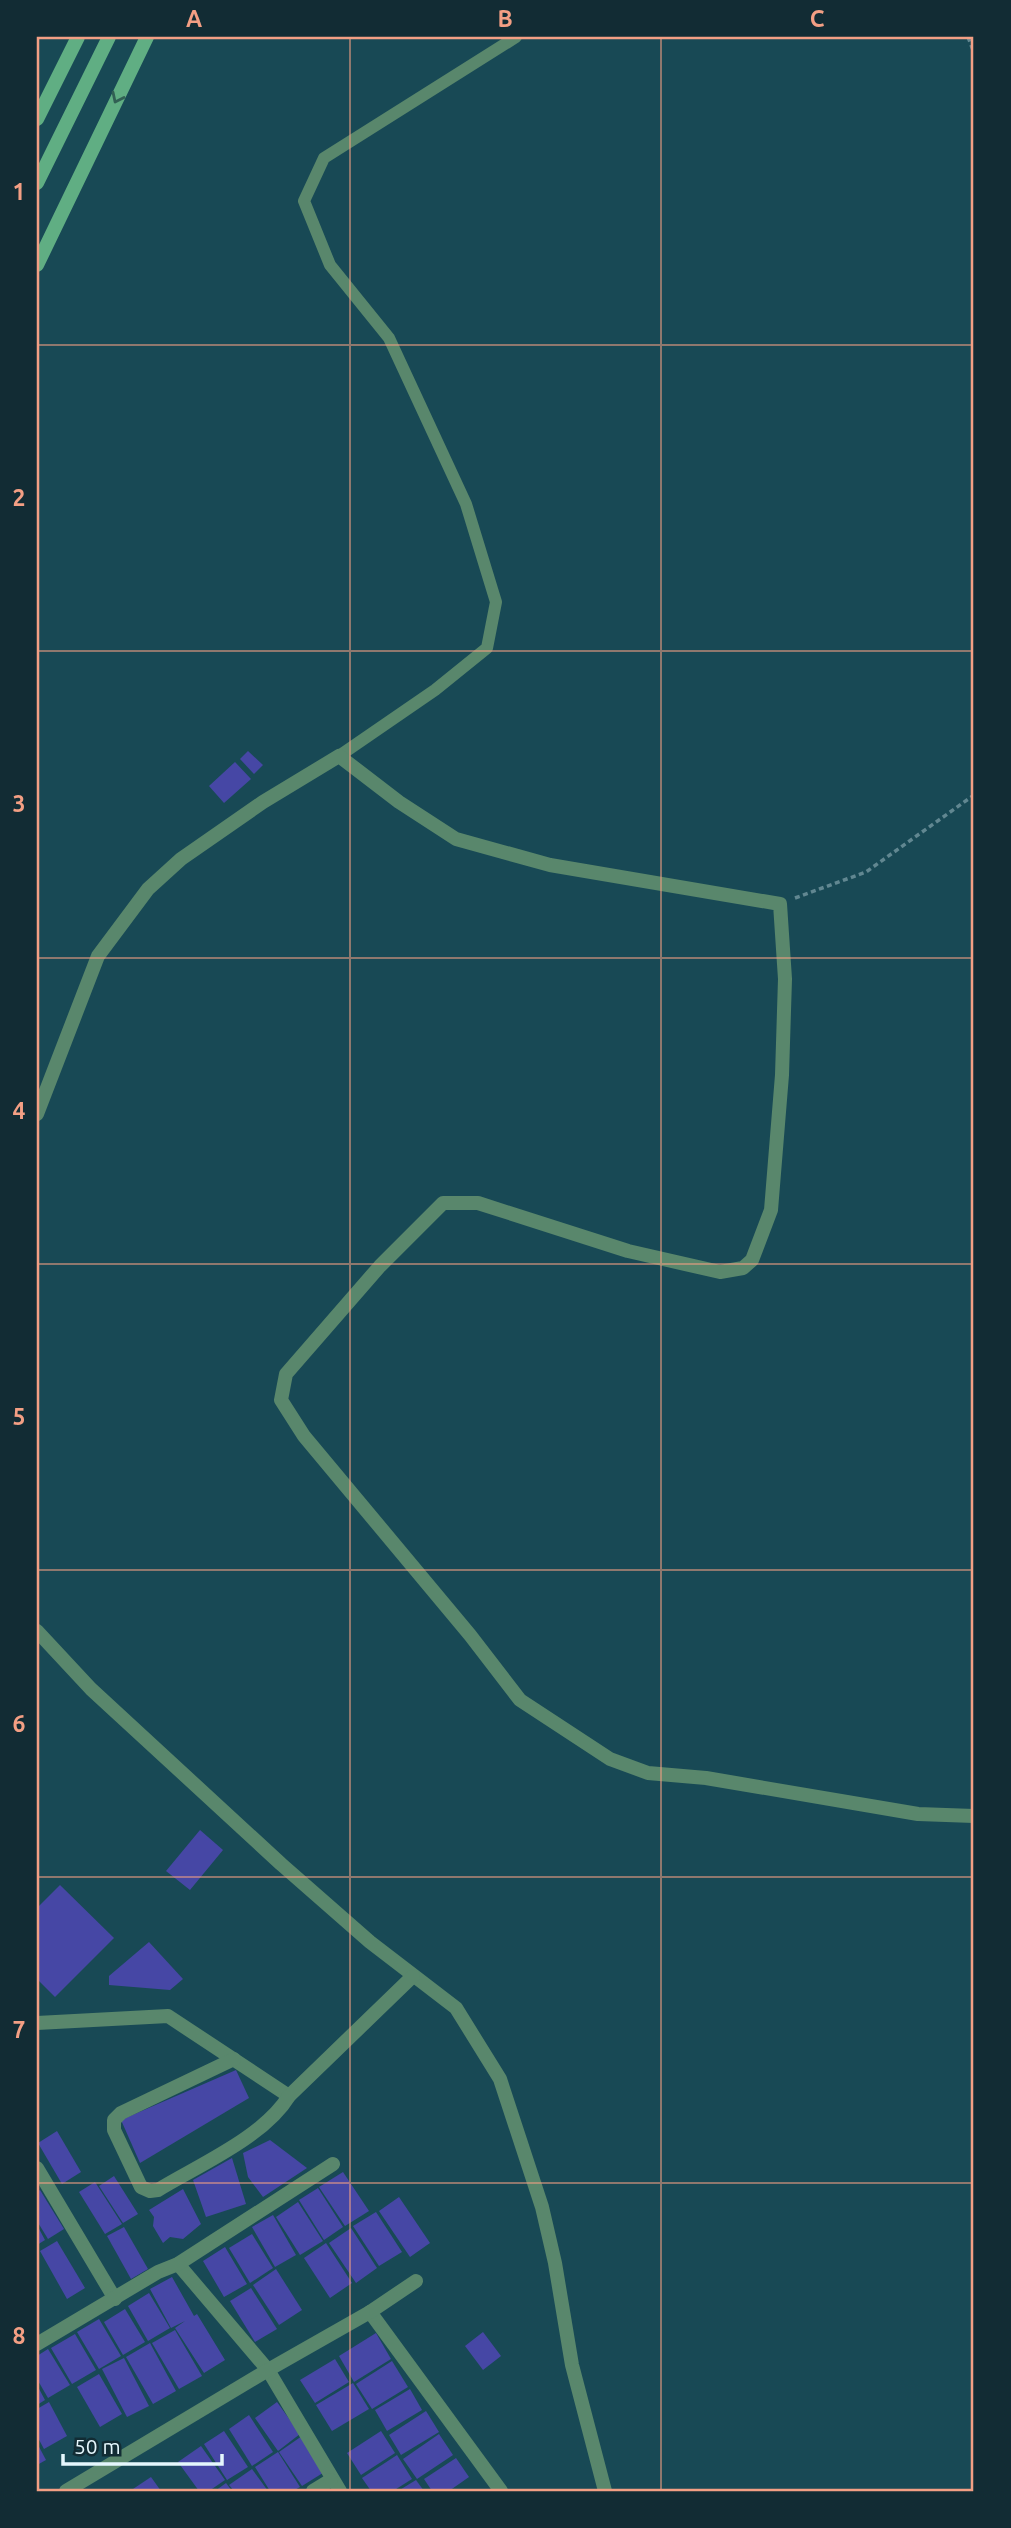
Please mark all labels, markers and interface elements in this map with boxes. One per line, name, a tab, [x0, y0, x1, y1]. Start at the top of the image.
text: A	[186, 6, 202, 31]
text: B	[497, 6, 513, 31]
text: C	[810, 6, 825, 31]
one-way arrow	[112, 91, 126, 103]
text: 1	[13, 179, 25, 204]
text: 2	[13, 485, 25, 510]
text: 3	[13, 791, 25, 816]
text: 4	[13, 1098, 26, 1123]
text: 5	[13, 1404, 25, 1429]
text: 6	[13, 1711, 26, 1736]
text: 7	[13, 2017, 25, 2042]
text: 8	[13, 2323, 25, 2348]
scale bar	[63, 2423, 222, 2467]
text: 50 m	[74, 2434, 121, 2458]

